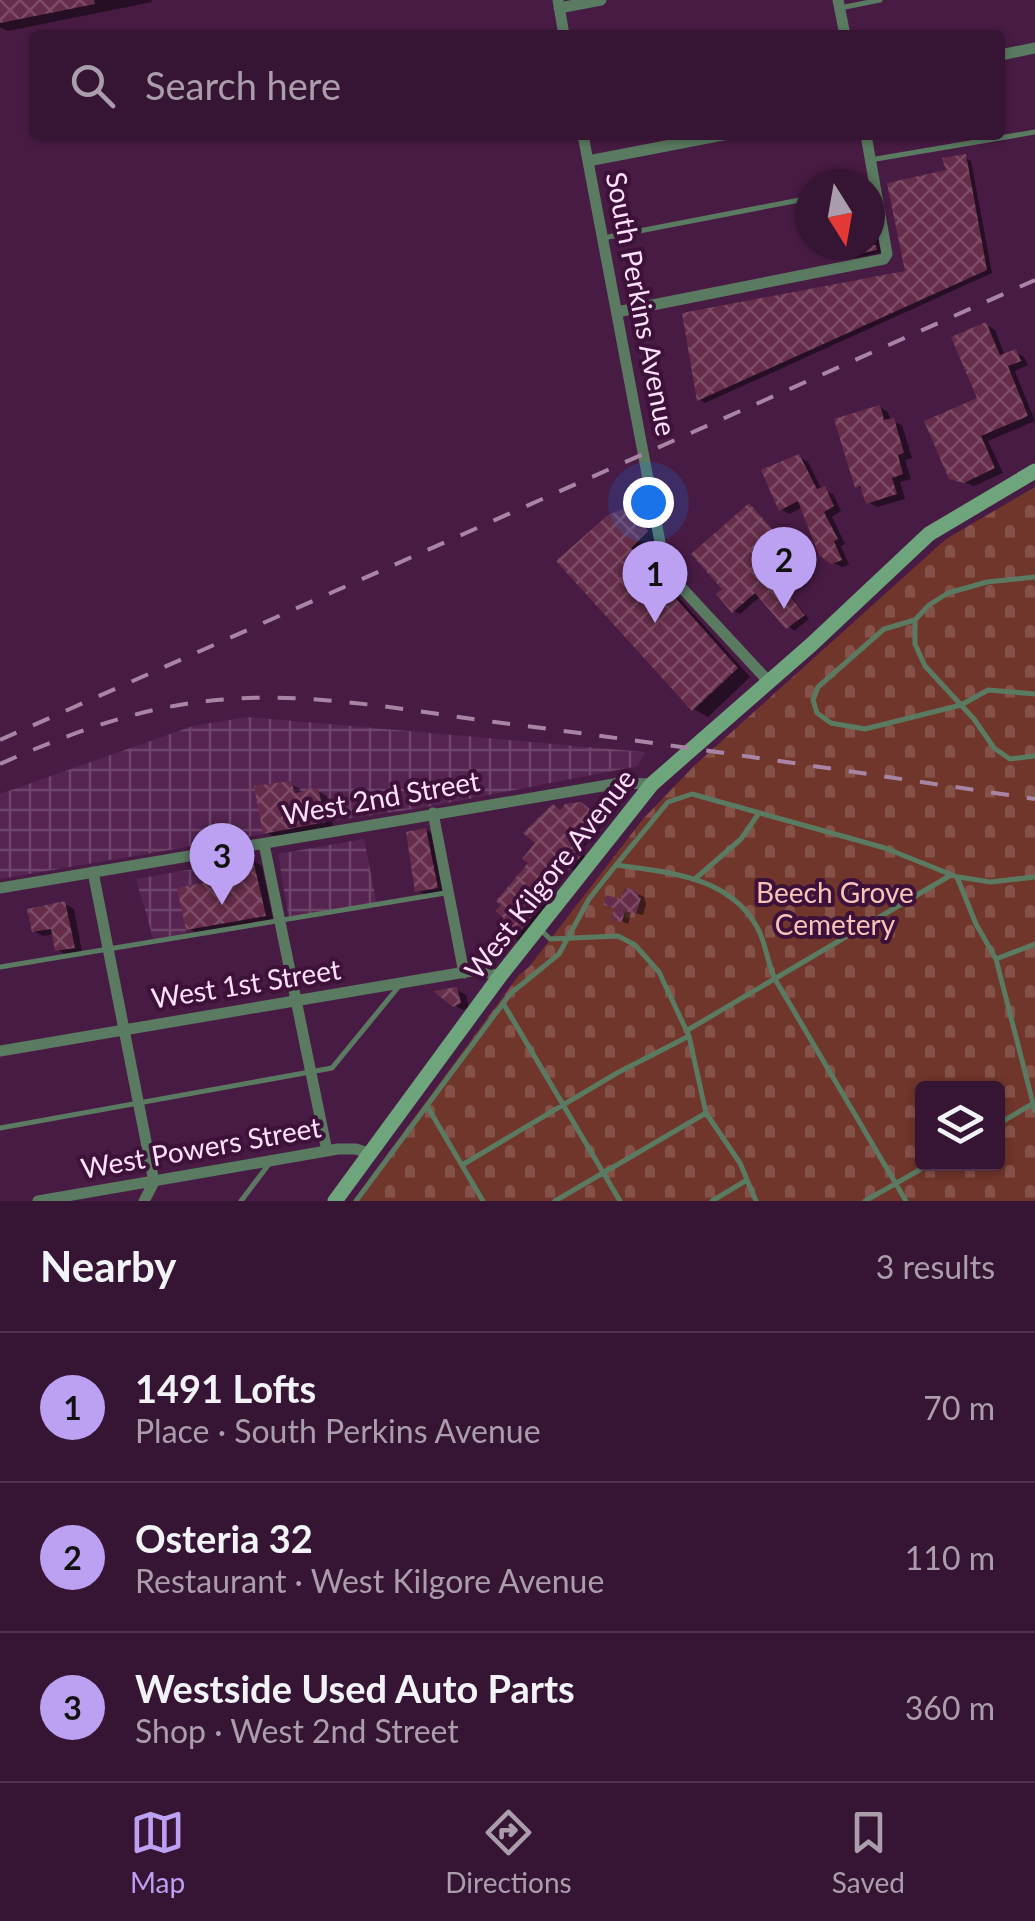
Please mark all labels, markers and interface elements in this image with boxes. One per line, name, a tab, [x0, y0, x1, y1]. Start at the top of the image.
search box	[30, 30, 1005, 140]
icon: search	[65, 58, 120, 113]
text: Search here	[145, 62, 341, 108]
street label: South Perkins Avenue	[600, 169, 684, 439]
north arrow	[795, 170, 885, 260]
your location	[623, 477, 674, 528]
pin: 2	[752, 526, 816, 609]
pin: 1	[622, 540, 688, 623]
street label: West Kilgore Avenue	[457, 762, 642, 985]
street label: West 2nd Street	[279, 763, 482, 831]
pin: 3	[190, 822, 254, 905]
park label: Beech Grove Cemetery	[756, 875, 914, 941]
street label: West 1st Street	[149, 951, 343, 1015]
map controls	[915, 1081, 1005, 1171]
button: layers	[915, 1081, 1005, 1171]
street label: West Powers Street	[78, 1109, 323, 1185]
text: Nearby	[40, 1241, 177, 1291]
text: 3 results	[876, 1247, 995, 1286]
text: 1491 Lofts	[135, 1365, 316, 1411]
text: 1	[63, 1388, 82, 1427]
text: 70 m	[923, 1388, 995, 1427]
text: Place · South Perkins Avenue	[135, 1411, 541, 1450]
text: Osteria 32	[135, 1515, 313, 1561]
text: 2	[63, 1538, 82, 1577]
text: 110 m	[905, 1538, 995, 1577]
text: Restaurant · West Kilgore Avenue	[135, 1561, 604, 1600]
text: Westside Used Auto Parts	[135, 1665, 575, 1711]
text: 3	[63, 1688, 82, 1727]
text: 360 m	[905, 1688, 995, 1727]
text: Shop · West 2nd Street	[135, 1711, 459, 1750]
tab: Map	[130, 1805, 185, 1899]
tab: Directions	[445, 1805, 572, 1899]
tab: Saved	[832, 1805, 905, 1899]

